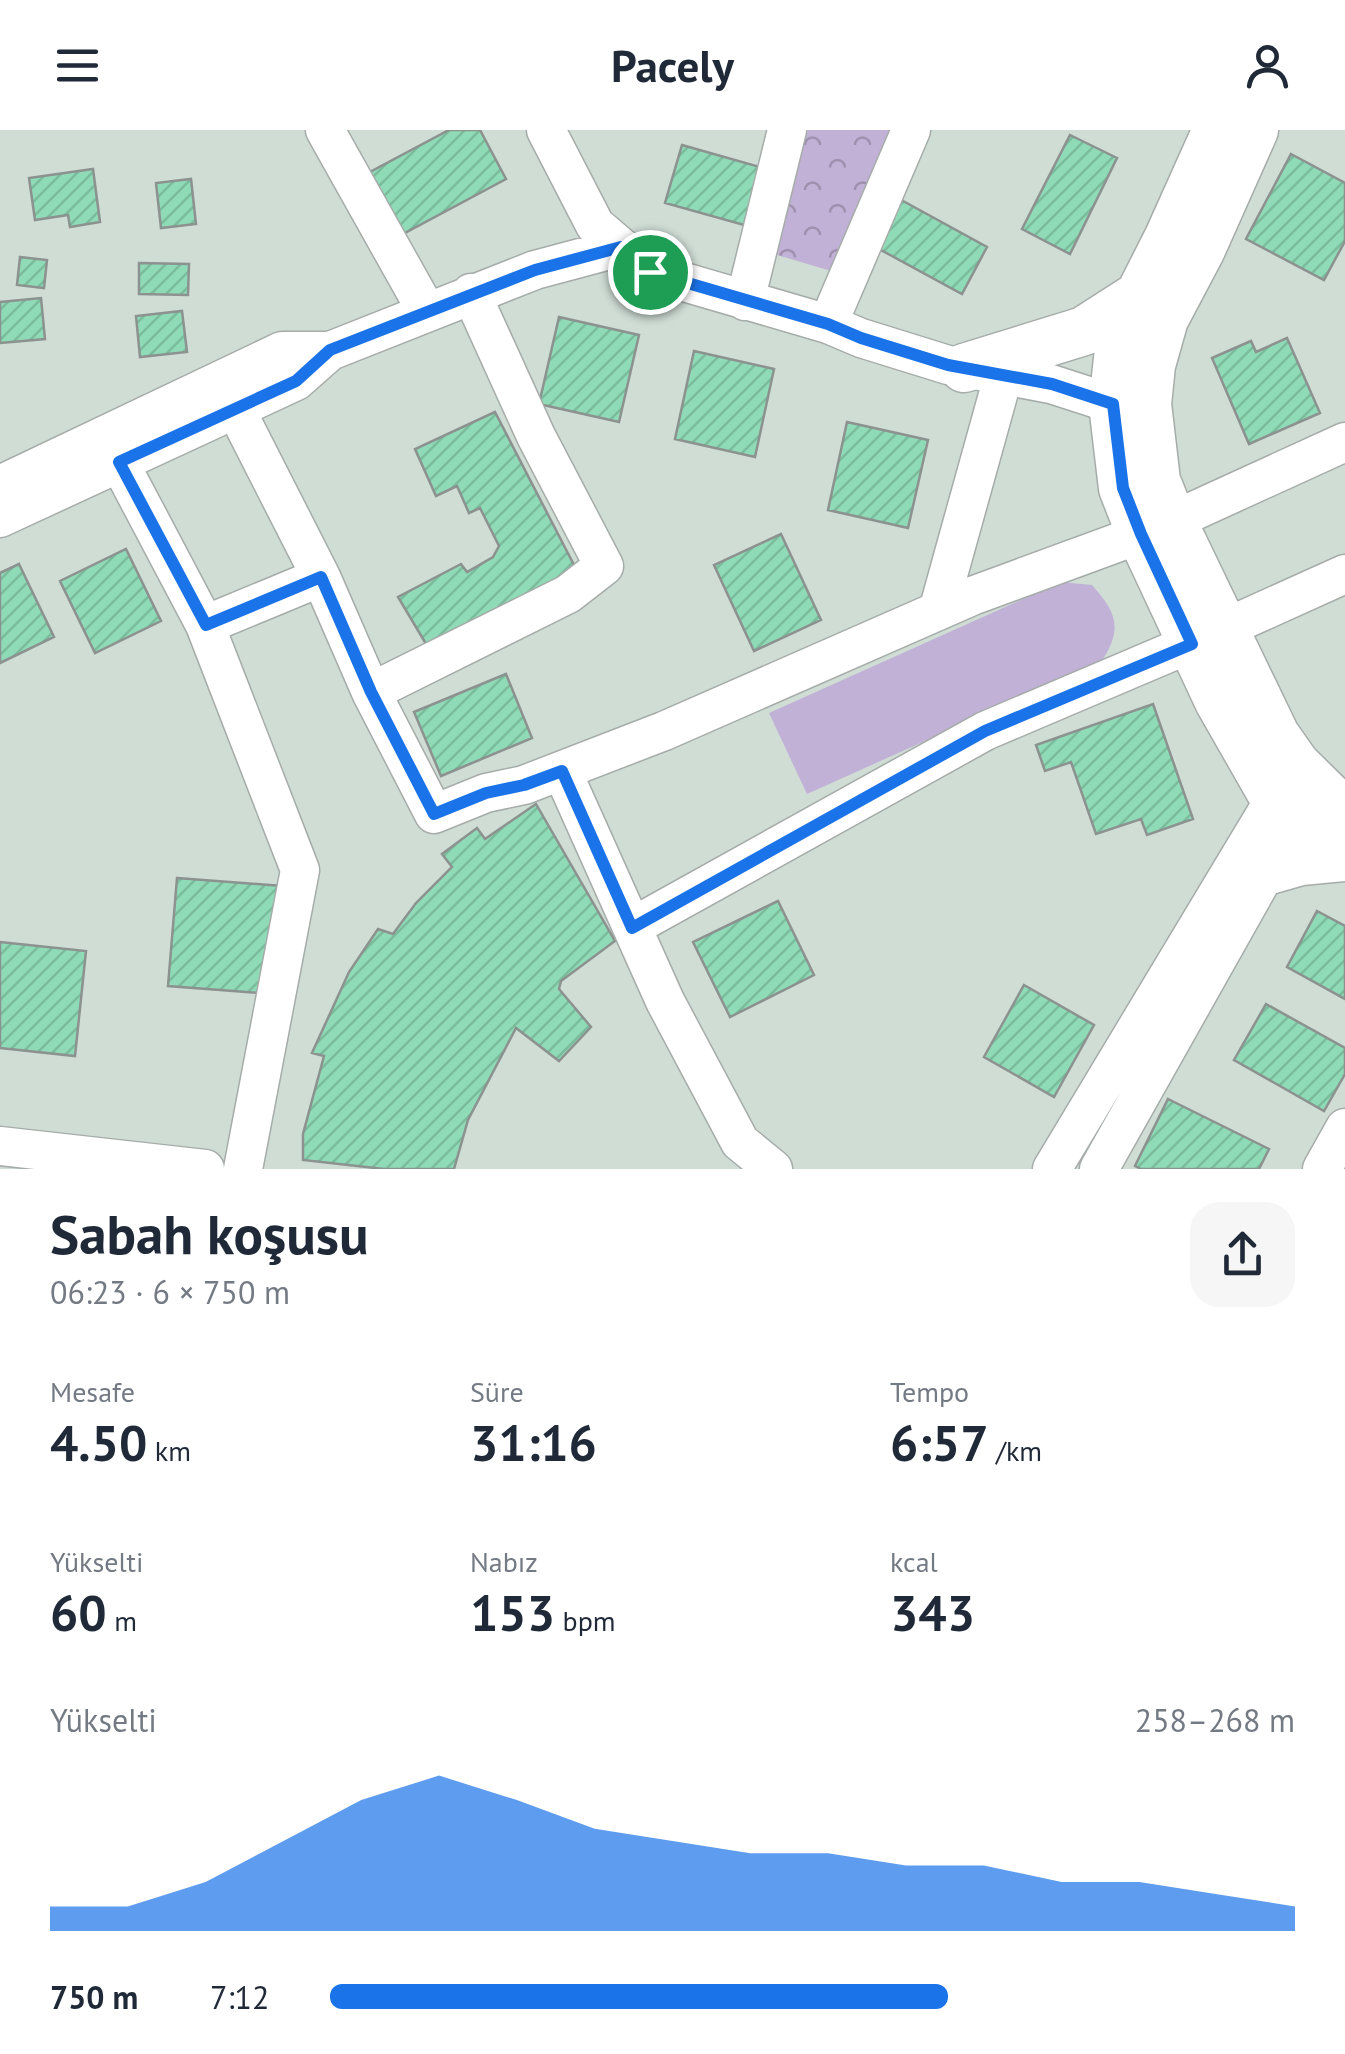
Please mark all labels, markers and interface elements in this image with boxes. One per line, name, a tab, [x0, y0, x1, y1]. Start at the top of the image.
text: Pacely	[611, 36, 734, 94]
icon: menu	[50, 38, 105, 93]
icon: person	[1240, 38, 1295, 93]
pin	[608, 230, 693, 315]
icon: arrive	[623, 245, 678, 300]
text: Sabah koşusu	[50, 1198, 369, 1269]
button: share	[1190, 1202, 1295, 1307]
text: 06:23 · 6 × 750 m	[50, 1271, 290, 1313]
text: Mesafe	[50, 1373, 135, 1410]
text: Süre	[470, 1373, 524, 1410]
text: Tempo	[890, 1373, 969, 1410]
text: 4.50	[50, 1410, 147, 1475]
text: 31:16	[470, 1410, 597, 1475]
text: 6:57	[890, 1410, 989, 1475]
text: km	[147, 1432, 191, 1469]
text: /km	[989, 1432, 1042, 1469]
text: Yükselti	[50, 1543, 144, 1580]
text: Nabız	[470, 1543, 538, 1580]
text: kcal	[890, 1543, 938, 1580]
text: 60	[50, 1580, 107, 1645]
text: 153	[470, 1580, 555, 1645]
text: 343	[890, 1580, 975, 1645]
text: m	[107, 1602, 137, 1639]
text: bpm	[555, 1602, 616, 1639]
text: Yükselti	[50, 1699, 157, 1741]
text: 258–268 m	[1135, 1699, 1295, 1741]
text: 750 m	[50, 1976, 138, 2018]
text: 7:12	[210, 1976, 269, 2018]

